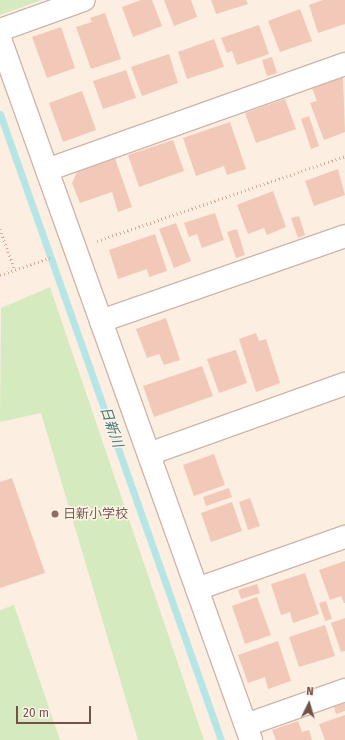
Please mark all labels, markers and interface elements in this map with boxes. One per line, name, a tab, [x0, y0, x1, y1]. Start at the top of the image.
water label: 日新川	[96, 404, 126, 450]
place label: 日新小学校	[63, 506, 128, 522]
marker: 日新小学校	[50, 509, 60, 519]
north arrow	[289, 684, 329, 724]
text: N	[306, 685, 314, 698]
scale bar	[18, 698, 93, 724]
text: 20 m	[23, 706, 49, 720]

